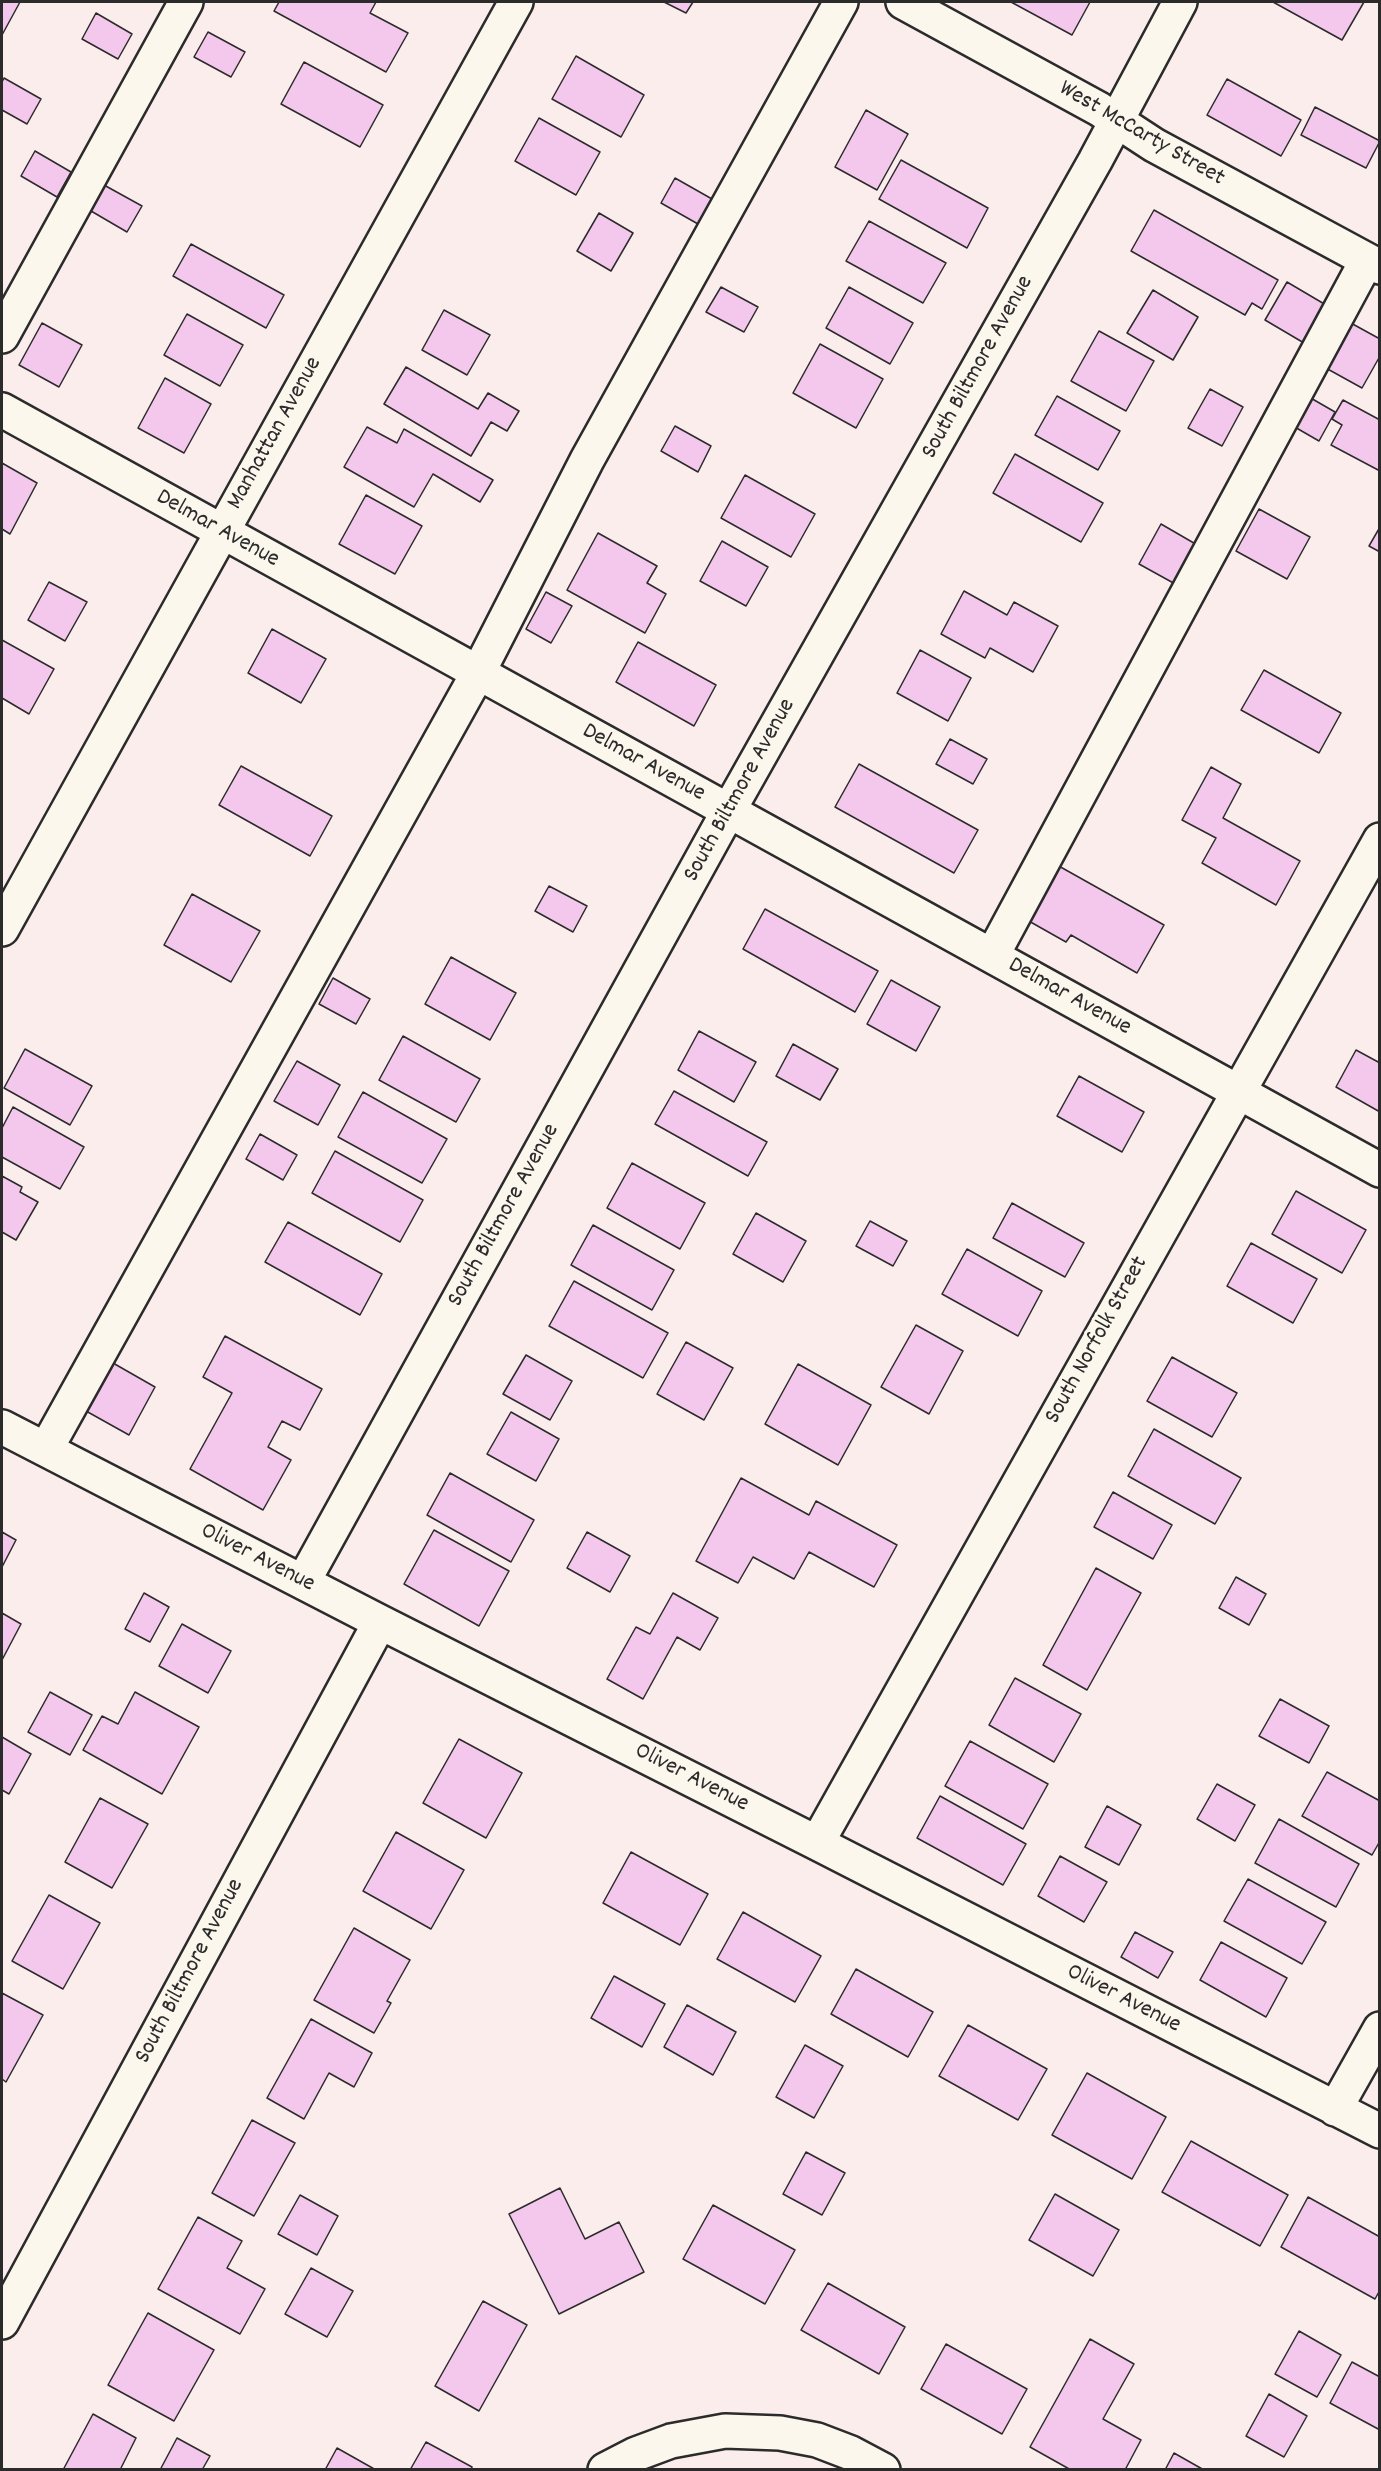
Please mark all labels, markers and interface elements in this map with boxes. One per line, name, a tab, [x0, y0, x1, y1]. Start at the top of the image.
street label: West McCarty Street	[1053, 76, 1229, 194]
street label: South Biltmore Avenue	[917, 271, 1041, 465]
street label: Manhattan Avenue	[222, 353, 330, 515]
street label: Delmar Avenue	[150, 484, 284, 576]
street label: South Biltmore Avenue	[679, 694, 803, 888]
street label: Delmar Avenue	[576, 718, 710, 810]
street label: Delmar Avenue	[1002, 952, 1136, 1044]
street label: South Biltmore Avenue	[443, 1119, 567, 1313]
street label: South Norfolk Street	[1040, 1252, 1156, 1430]
street label: Oliver Avenue	[195, 1518, 319, 1600]
street label: Oliver Avenue	[629, 1738, 753, 1820]
street label: South Biltmore Avenue	[130, 1875, 252, 2069]
street label: Oliver Avenue	[1061, 1959, 1185, 2041]

